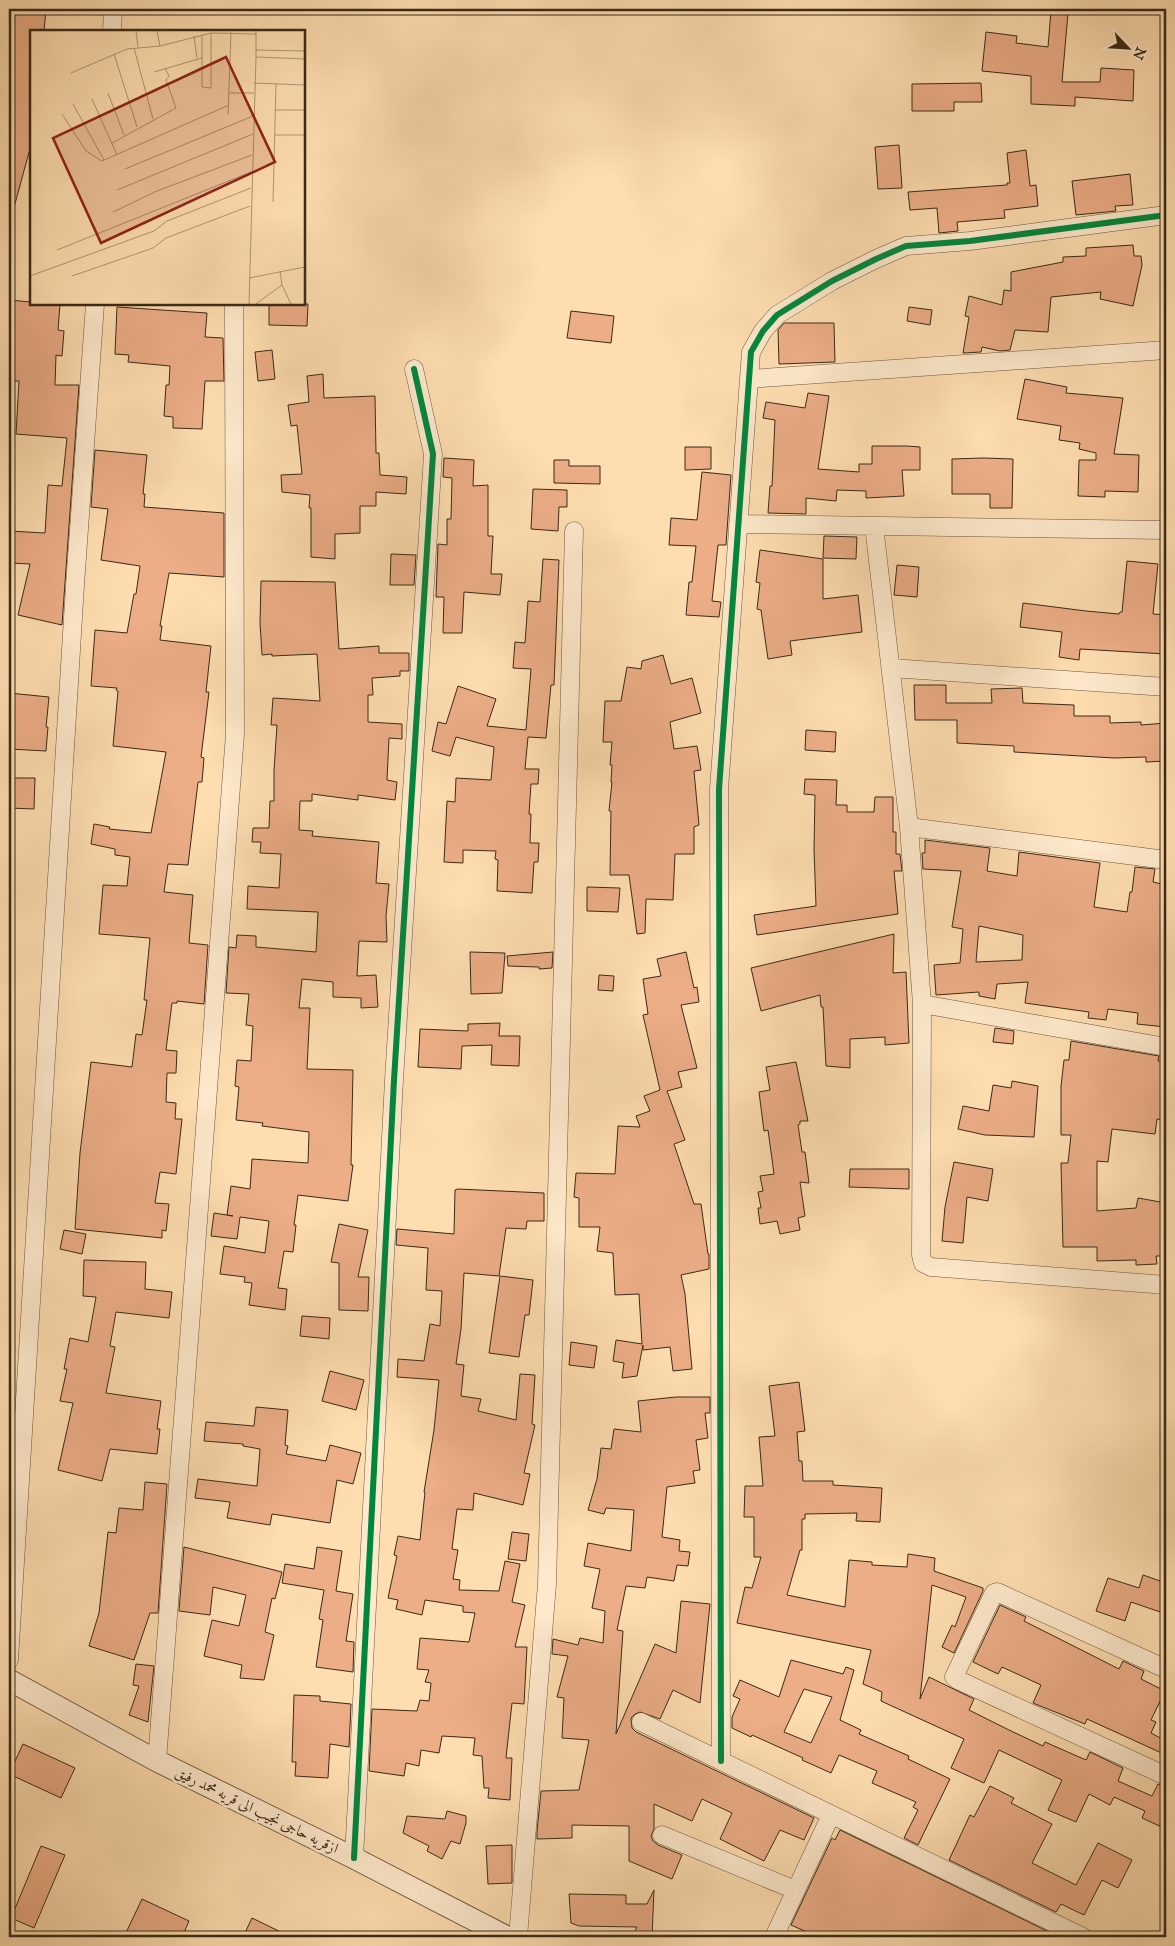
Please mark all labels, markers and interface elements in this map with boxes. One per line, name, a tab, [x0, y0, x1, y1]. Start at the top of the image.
north arrow	[1102, 22, 1152, 72]
inset map	[30, 30, 305, 305]
text: N	[1129, 44, 1150, 62]
street label: ازقریه حاجی نجیب الی قریه محمد رفیق	[172, 1763, 341, 1858]

